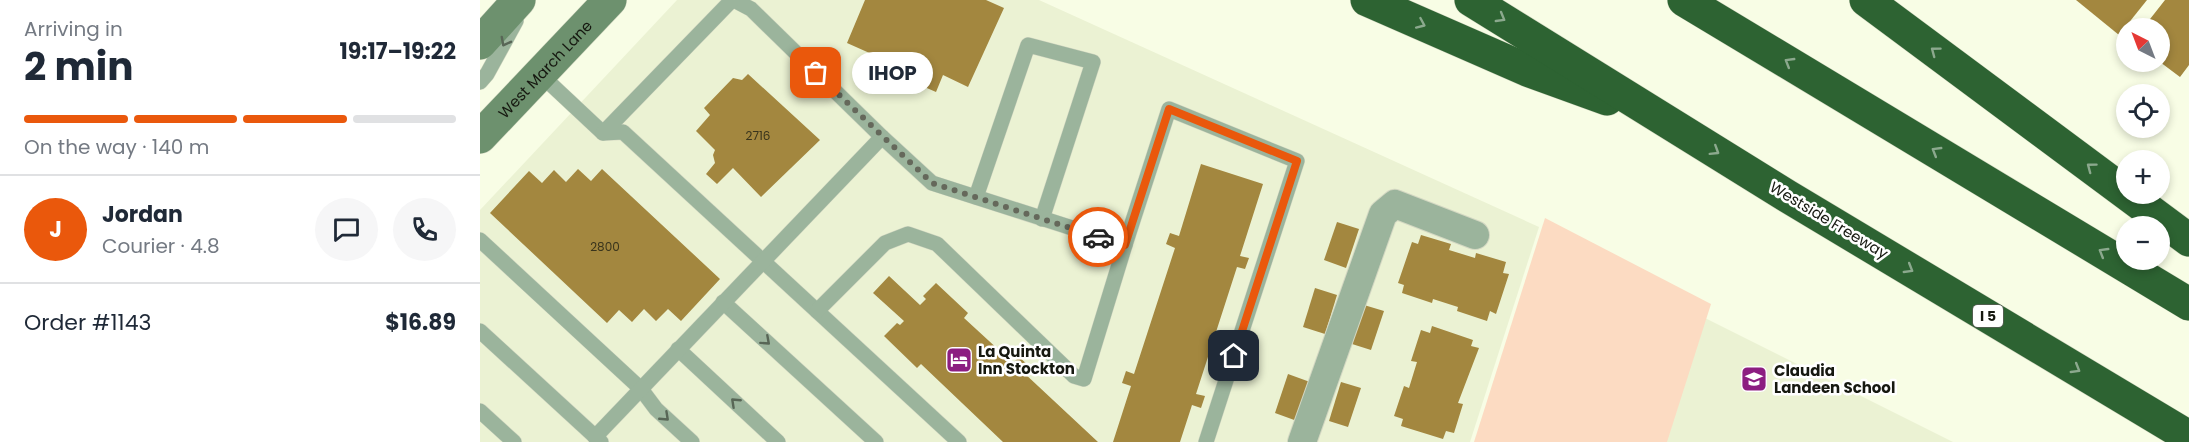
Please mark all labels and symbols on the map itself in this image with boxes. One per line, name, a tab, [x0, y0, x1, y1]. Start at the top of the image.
one-way arrow	[1495, 11, 1505, 22]
street label: West March Lane	[493, 15, 596, 123]
one-way arrow	[1414, 16, 1425, 28]
north arrow	[2116, 18, 2170, 72]
one-way arrow	[501, 36, 512, 46]
pin	[790, 47, 841, 98]
one-way arrow	[1930, 47, 1941, 58]
callout: IHOP	[852, 52, 933, 94]
one-way arrow	[1785, 58, 1795, 70]
house number: 2716	[746, 127, 770, 144]
one-way arrow	[1709, 144, 1719, 156]
one-way arrow	[1932, 146, 1942, 158]
one-way arrow	[2087, 164, 2098, 175]
street label: Westside Freeway	[1766, 176, 1893, 264]
courier	[1068, 207, 1128, 267]
house number: 2800	[590, 238, 620, 255]
one-way arrow	[2099, 247, 2109, 259]
one-way arrow	[1903, 262, 1913, 273]
road number: I 5	[1973, 305, 2003, 327]
pin	[1208, 330, 1259, 381]
one-way arrow	[759, 334, 770, 345]
place label: La Quinta Inn Stockton	[978, 341, 1075, 379]
hotel icon: La Quinta Inn Stockton	[944, 345, 974, 375]
place label: Claudia Landeen School	[1774, 360, 1895, 398]
one-way arrow	[2070, 362, 2080, 374]
school or university icon: Claudia Landeen School	[1739, 364, 1769, 394]
one-way arrow	[732, 398, 742, 409]
one-way arrow	[658, 410, 668, 421]

